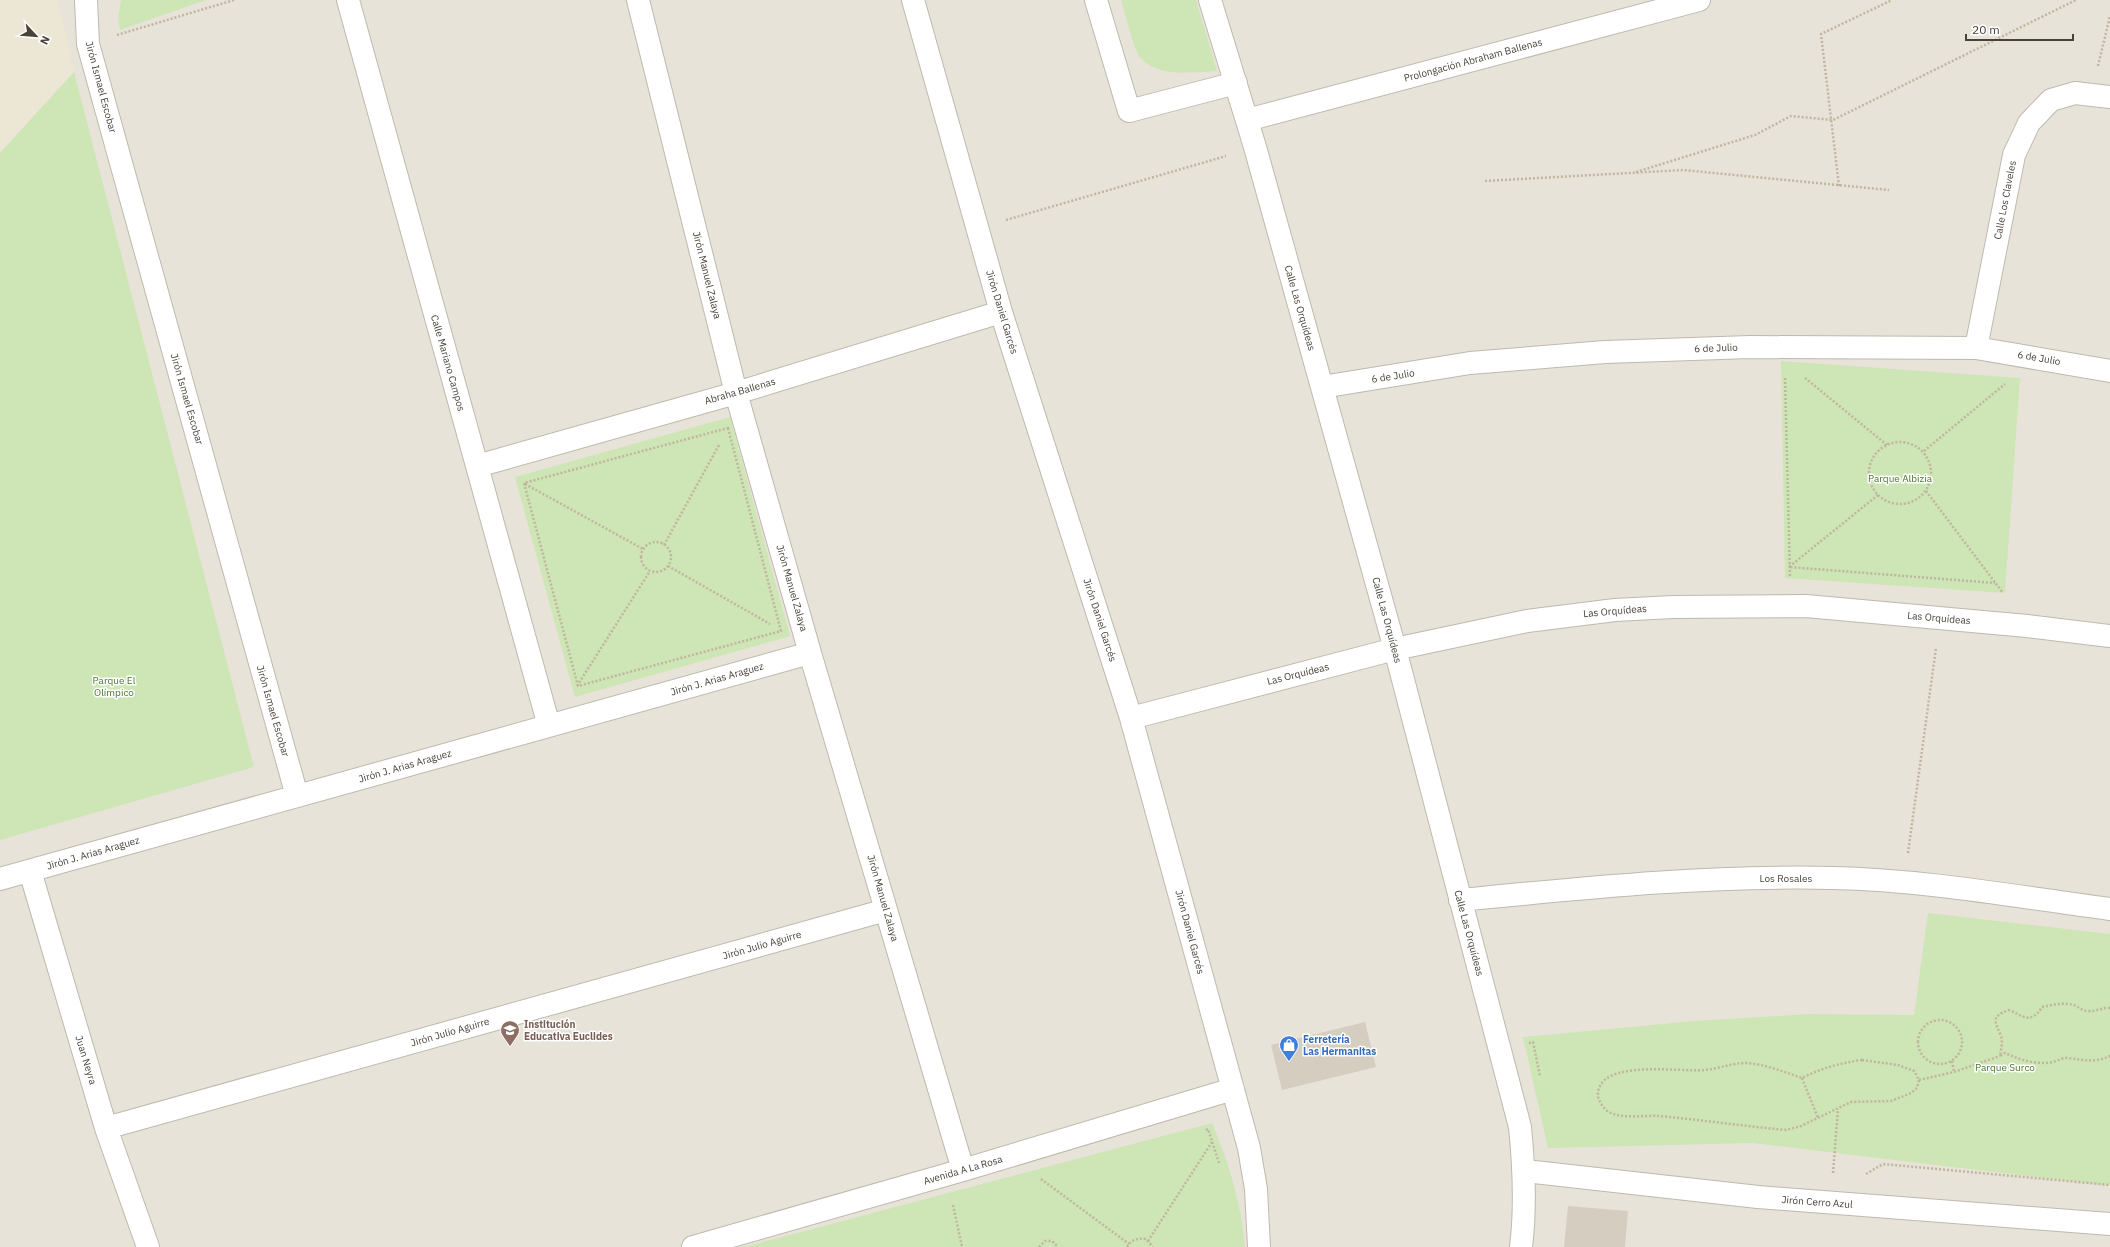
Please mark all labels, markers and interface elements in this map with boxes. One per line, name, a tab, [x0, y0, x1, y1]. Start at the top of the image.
north arrow	[16, 16, 56, 56]
scale bar	[1966, 16, 2073, 42]
text: 20 m	[1972, 22, 2000, 37]
text: N	[37, 34, 53, 47]
street label: Prolongación Abraham Ballenas	[1402, 35, 1544, 85]
street label: Jirón Ismael Escobar	[82, 40, 120, 135]
street label: Calle Los Claveles	[1991, 159, 2019, 241]
street label: Jirón Manuel Zalaya	[690, 230, 724, 321]
street label: Calle Las Orquídeas	[1282, 264, 1318, 352]
street label: Jirón Daniel Garcés	[983, 269, 1021, 356]
street label: Calle Mariano Campos	[428, 313, 468, 413]
street label: 6 de Julio	[1694, 341, 1738, 355]
street label: 6 de Julio	[2016, 348, 2062, 368]
street label: Jirón Ismael Escobar	[168, 352, 206, 447]
street label: 6 de Julio	[1370, 366, 1416, 386]
street label: Abraha Ballenas	[703, 375, 777, 407]
park label: Parque Albizia	[1868, 472, 1933, 485]
street label: Jirón Manuel Zalaya	[773, 543, 811, 633]
street label: Calle Las Orquídeas	[1369, 576, 1405, 665]
street label: Jirón Daniel Garcés	[1080, 577, 1120, 663]
street label: Las Orquídeas	[1583, 602, 1647, 620]
street label: Las Orquídeas	[1907, 609, 1971, 627]
street label: Jirón J. Arias Araguez	[669, 659, 765, 699]
street label: Las Orquídeas	[1265, 660, 1331, 688]
street label: Jirón Ismael Escobar	[254, 664, 292, 759]
park label: Parque El Olímpico	[93, 674, 136, 699]
street label: Jirón J. Arias Araguez	[357, 746, 453, 786]
street label: Jirón J. Arias Araguez	[45, 833, 141, 873]
street label: Jirón Manuel Zalaya	[864, 853, 902, 943]
street label: Los Rosales	[1760, 872, 1813, 885]
street label: Jirón Daniel Garcés	[1172, 888, 1208, 976]
street label: Calle Las Orquídeas	[1451, 889, 1487, 978]
street label: Jirón Julio Aguirre	[721, 927, 803, 962]
street label: Jirón Julio Aguirre	[409, 1014, 491, 1049]
place label: Institución Educativa Euclides	[524, 1018, 613, 1043]
school or university icon: Institución Educativa Euclides	[499, 1019, 521, 1047]
place label: Ferretería Las Hermanitas	[1303, 1033, 1376, 1058]
street label: Juan Neyra	[72, 1034, 100, 1087]
shop icon: Ferretería Las Hermanitas	[1278, 1034, 1300, 1062]
park label: Parque Surco	[1975, 1061, 2035, 1074]
street label: Avenida A La Rosa	[922, 1152, 1005, 1188]
street label: Jirón Cerro Azul	[1781, 1193, 1853, 1211]

